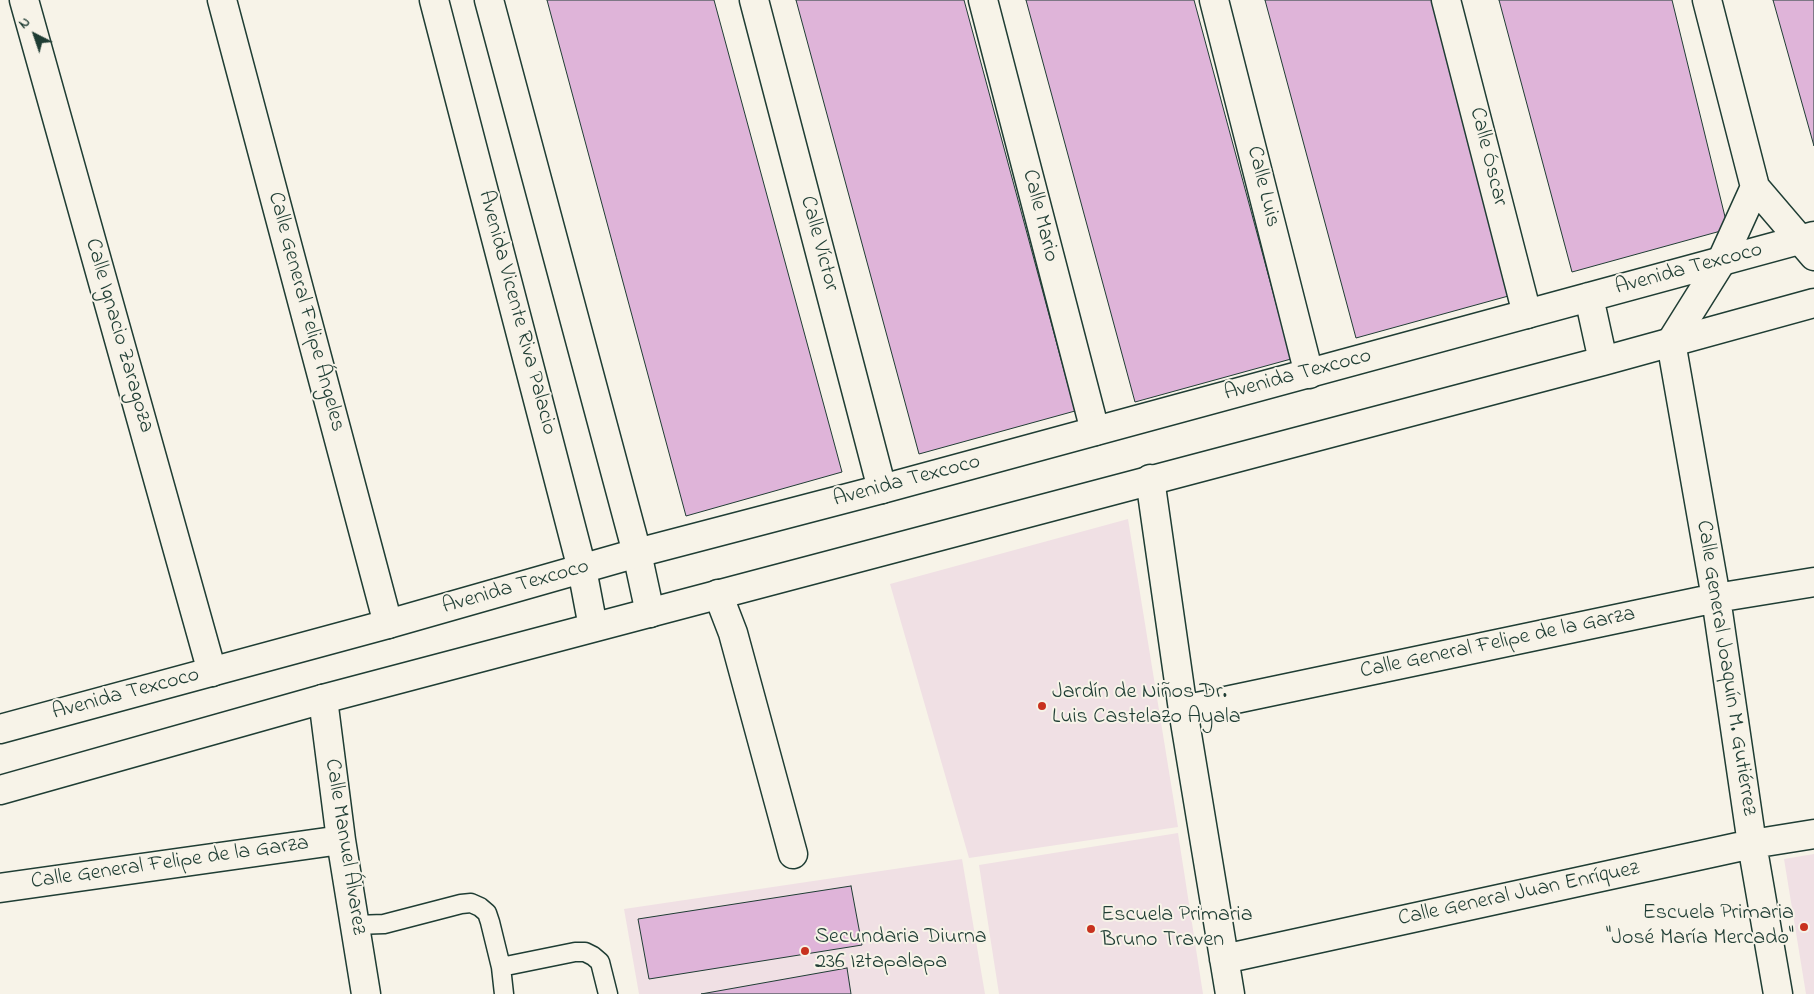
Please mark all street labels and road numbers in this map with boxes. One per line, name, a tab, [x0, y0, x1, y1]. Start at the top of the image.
street label: Calle Óscar	[1462, 105, 1512, 209]
street label: Calle Luis	[1239, 144, 1285, 230]
street label: Calle Mario	[1015, 167, 1063, 265]
street label: Avenida Vicente Riva Palacio	[471, 188, 561, 438]
street label: Calle General Felipe Ángeles	[260, 189, 350, 435]
street label: Calle Víctor	[793, 193, 843, 295]
street label: Calle Ignacio Zaragoza	[78, 236, 158, 436]
street label: Avenida Texcoco	[1613, 238, 1765, 302]
street label: Avenida Texcoco	[1222, 344, 1374, 408]
street label: Avenida Texcoco	[831, 450, 983, 514]
street label: Calle General Joaquín M. Gutiérrez	[1689, 518, 1761, 818]
street label: Avenida Texcoco	[440, 554, 592, 622]
street label: Calle General Felipe de la Garza	[1358, 602, 1638, 686]
street label: Avenida Texcoco	[50, 663, 202, 727]
street label: Calle Manuel Álvarez	[317, 757, 371, 937]
street label: Calle General Felipe de la Garza	[29, 831, 311, 897]
street label: Calle General Juan Enríquez	[1396, 857, 1642, 933]

